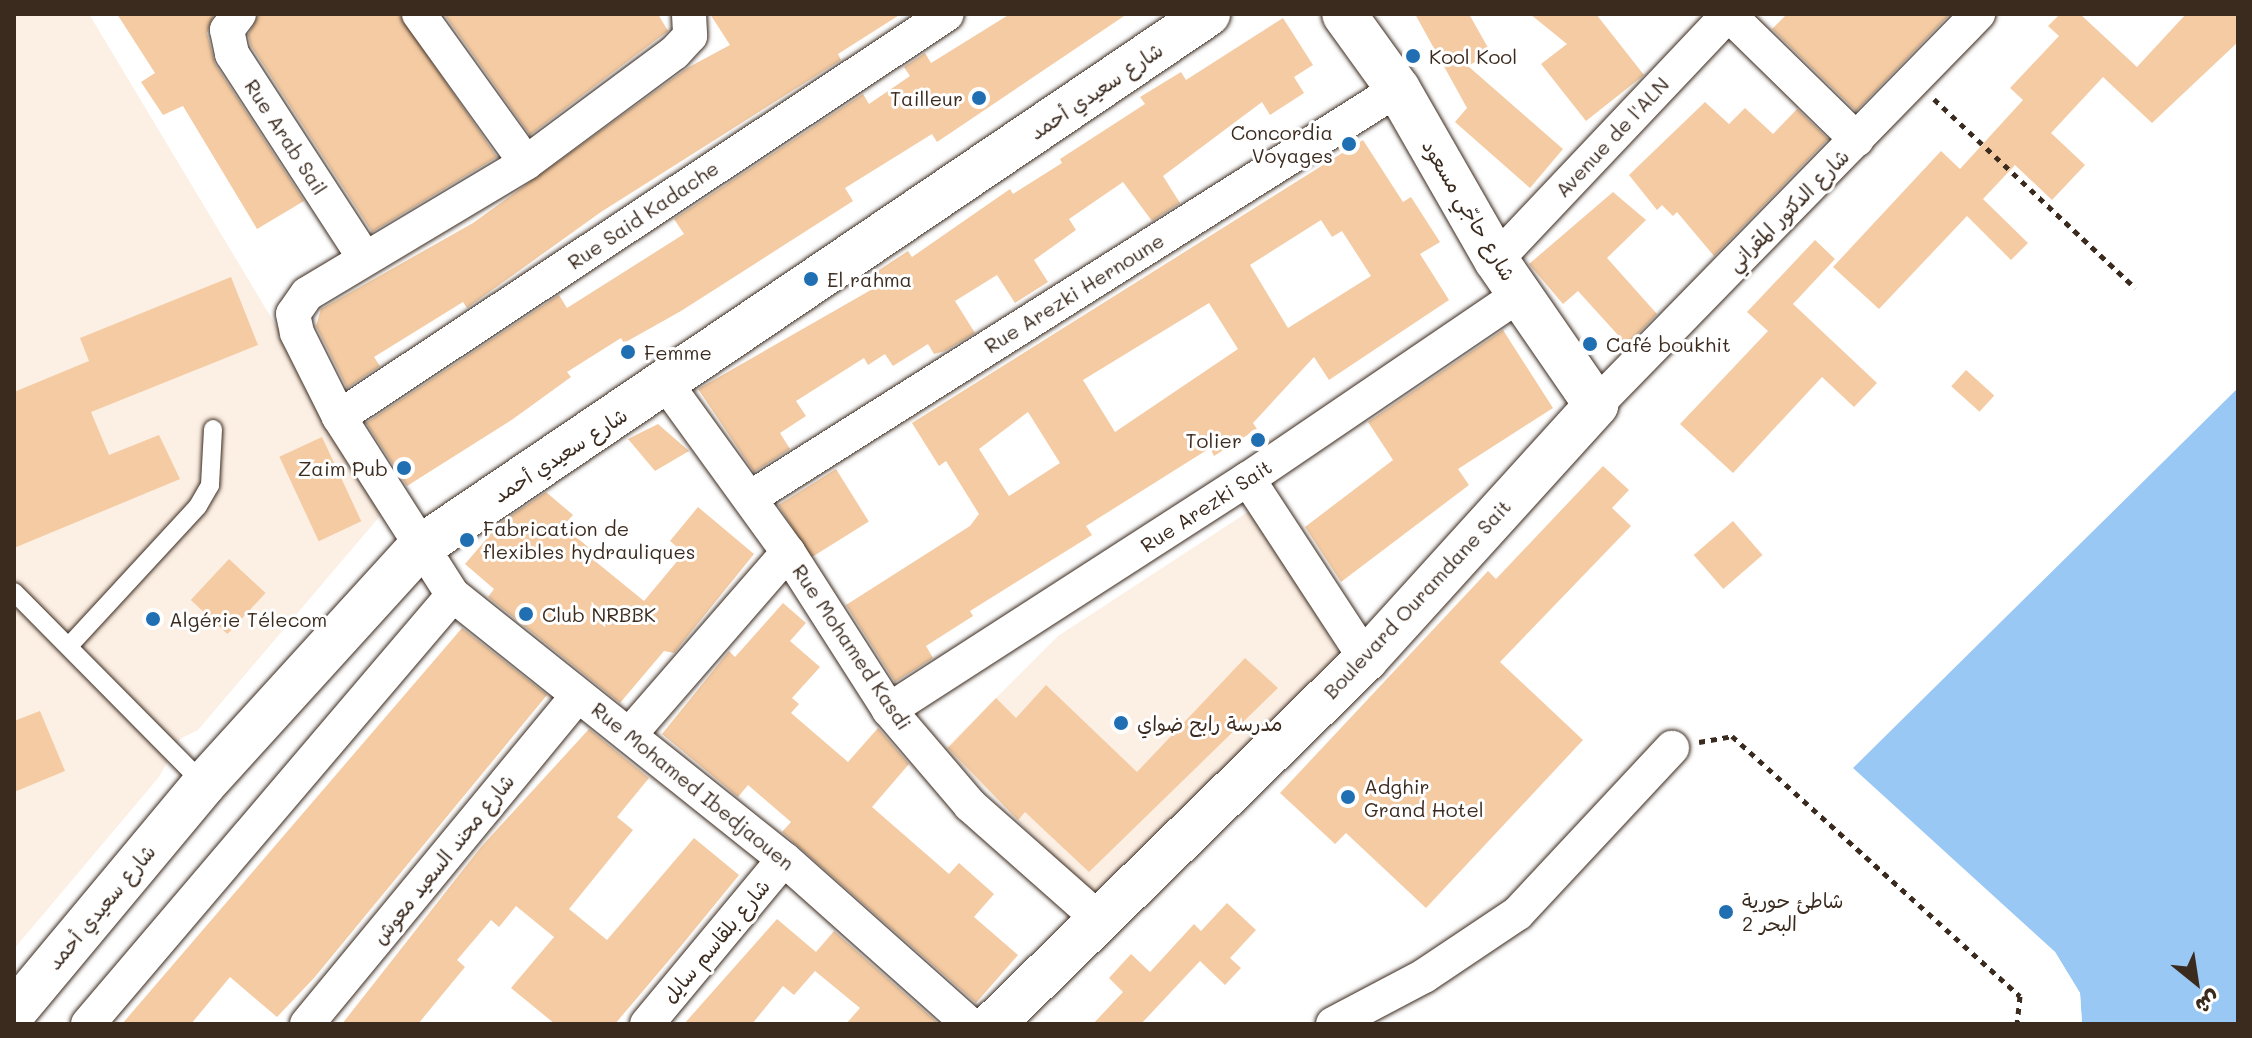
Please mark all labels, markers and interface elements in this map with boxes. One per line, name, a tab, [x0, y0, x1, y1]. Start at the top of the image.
street label: شارع سعيدي أحمد	[1025, 38, 1167, 144]
place label: Kool Kool	[1429, 44, 1517, 68]
marker: Kool Kool	[1404, 47, 1422, 65]
street label: Avenue de l'ALN	[1550, 72, 1674, 202]
street label: Rue Arab Sail	[240, 75, 332, 199]
place label: Tailleur	[890, 86, 963, 110]
marker: Tailleur	[970, 89, 988, 107]
place label: Concordia Voyages	[1231, 120, 1333, 167]
marker: Concordia Voyages	[1340, 135, 1358, 153]
street label: شارع حاجّي مسعود	[1417, 135, 1521, 285]
street label: شارع الدكتور المقراني	[1722, 144, 1854, 276]
street label: Rue Said Kadache	[563, 156, 723, 274]
street label: Rue Arezki Hernoune	[980, 228, 1168, 358]
place label: El rahma	[827, 267, 912, 291]
marker: El rahma	[802, 270, 820, 288]
place label: Café boukhit	[1606, 332, 1731, 356]
marker: Café boukhit	[1581, 335, 1599, 353]
place label: Femme	[644, 340, 712, 364]
marker: Femme	[619, 343, 637, 361]
street label: شارع سعيدي أحمد	[488, 403, 632, 507]
place label: Tolier	[1185, 428, 1242, 452]
marker: Tolier	[1249, 431, 1267, 449]
street label: Rue Arezki Sait	[1136, 455, 1276, 557]
place label: Zaim Pub	[298, 456, 388, 480]
marker: Zaim Pub	[395, 459, 413, 477]
street label: Boulevard Ouramdane Sait	[1318, 494, 1516, 704]
place label: Fabrication de flexibles hydrauliques	[483, 516, 696, 563]
marker: Fabrication de flexibles hydrauliques	[458, 531, 476, 549]
street label: Rue Mohamed Kasdi	[788, 560, 916, 734]
place label: Club NRBBK	[542, 602, 656, 626]
marker: Club NRBBK	[517, 605, 535, 623]
place label: Algérie Télecom	[169, 607, 327, 631]
marker: Algérie Télecom	[144, 610, 162, 628]
street label: Rue Mohamed Ibedjaouen	[587, 697, 799, 875]
place label: مدرسة رابح ضواي	[1137, 711, 1282, 735]
marker: مدرسة رابح ضواي	[1112, 714, 1130, 732]
street label: شارع محند السعيد معوش	[367, 769, 519, 949]
place label: Adghir Grand Hotel	[1364, 774, 1484, 821]
marker: Adghir Grand Hotel	[1339, 788, 1357, 806]
street label: شارع سعيدي أحمد	[42, 840, 160, 974]
street label: شارع بلقاسم سايل	[657, 874, 775, 1008]
place label: شاطئ حورية البحر 2	[1742, 888, 1844, 935]
marker: شاطئ حورية البحر 2	[1717, 903, 1735, 921]
north arrow	[2156, 942, 2236, 1022]
text: ش	[2191, 985, 2226, 1022]

